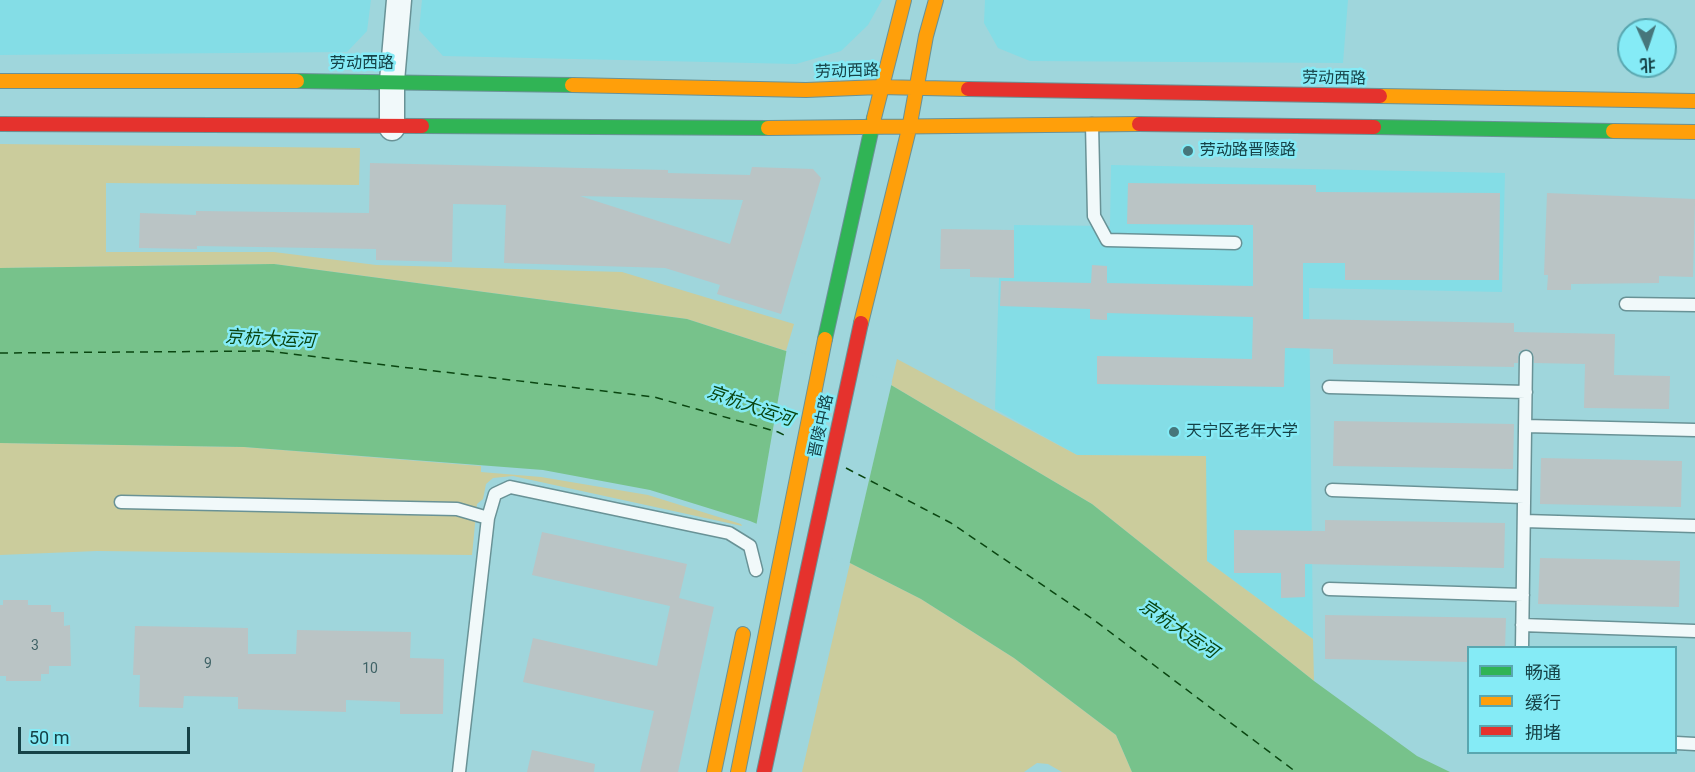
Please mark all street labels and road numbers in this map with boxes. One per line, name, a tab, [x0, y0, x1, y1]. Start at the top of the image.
street label: 劳动西路	[330, 54, 394, 74]
street label: 劳动西路	[815, 61, 879, 83]
street label: 劳动西路	[1302, 69, 1366, 89]
street label: 晋陵中路	[806, 393, 838, 459]

